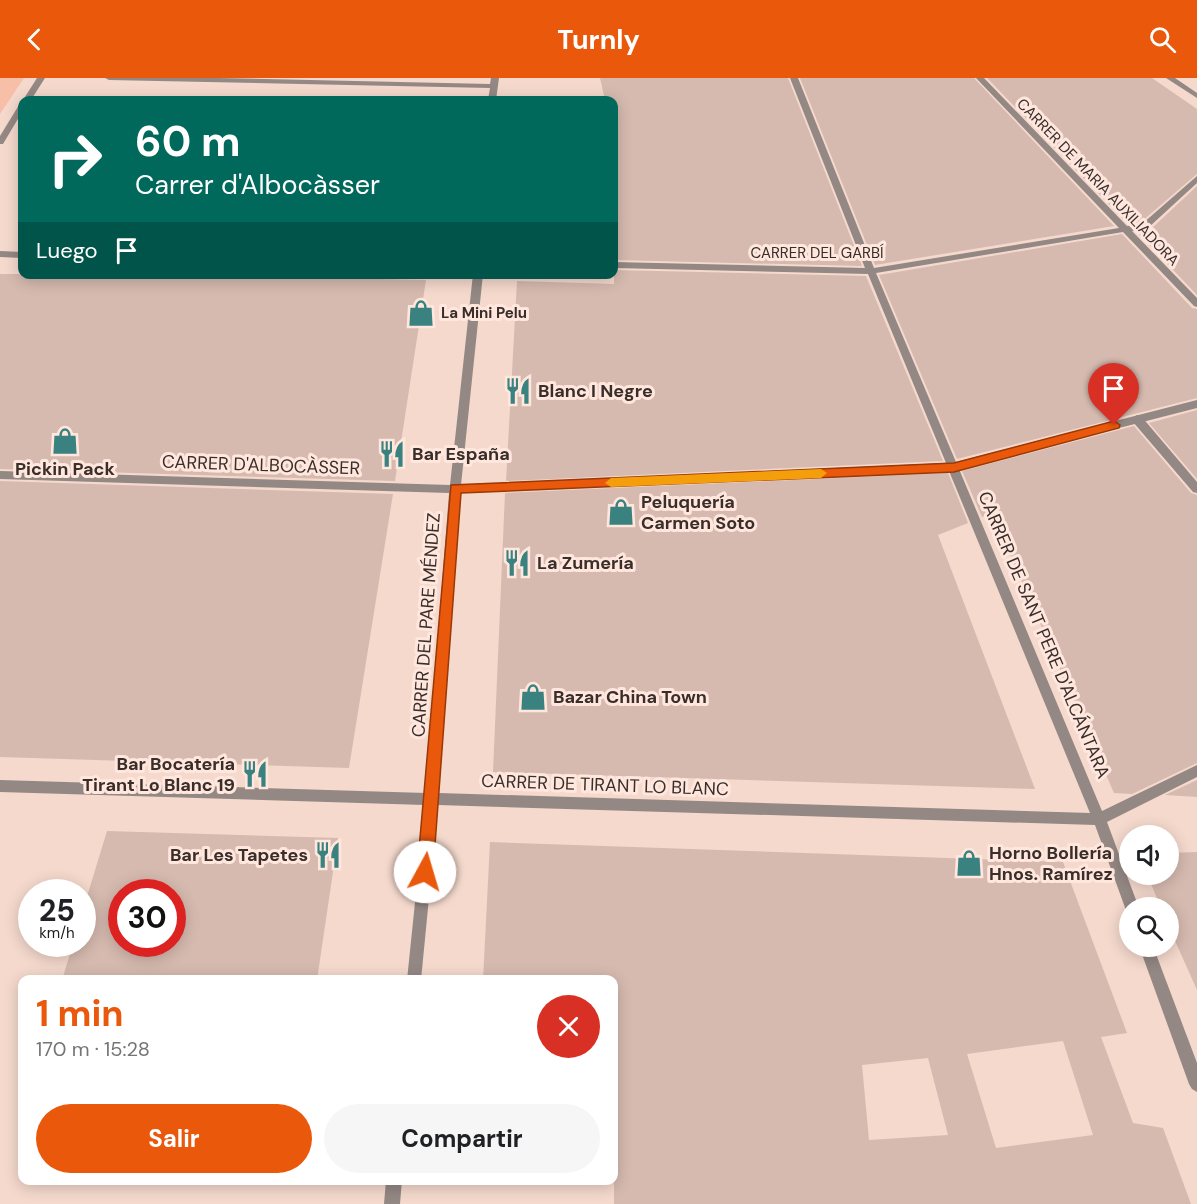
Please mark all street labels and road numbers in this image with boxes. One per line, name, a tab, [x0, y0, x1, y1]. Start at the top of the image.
street label: CARRER DE MARIA AUXILIADORA	[1013, 94, 1184, 270]
street label: CARRER DEL GARBÍ	[750, 243, 884, 263]
street label: CARRER D'ALBOCÀSSER	[162, 450, 360, 480]
street label: CARRER DE SANT PERE D'ALCÁNTARA	[972, 488, 1116, 782]
street label: CARRER DEL PARE MÉNDEZ	[406, 512, 446, 738]
street label: CARRER DE TIRANT LO BLANC	[481, 769, 729, 801]

